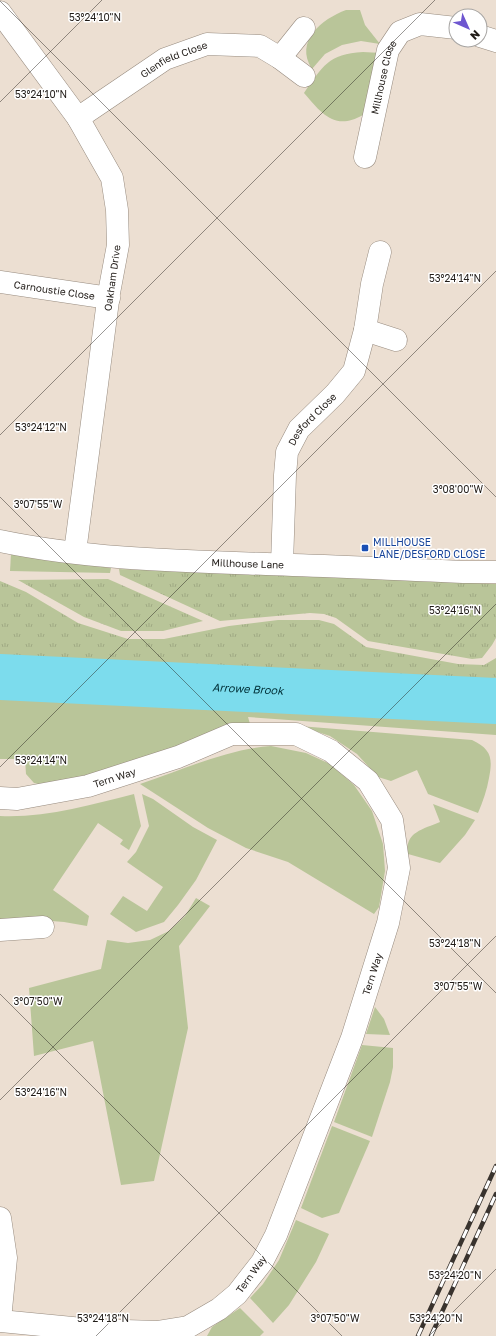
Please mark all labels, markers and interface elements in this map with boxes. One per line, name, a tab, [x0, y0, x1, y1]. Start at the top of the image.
north arrow	[448, 8, 488, 48]
text: 53°24'10"N	[69, 11, 121, 23]
text: N	[468, 28, 483, 43]
street label: Millhouse Close	[368, 37, 399, 116]
street label: Glenfield Close	[138, 38, 209, 80]
text: 53°24'10"N	[15, 88, 67, 100]
street label: Oakham Drive	[101, 244, 123, 312]
text: 53°24'14"N	[429, 272, 481, 284]
street label: Carnoustie Close	[13, 278, 96, 302]
street label: Desford Close	[286, 390, 339, 447]
text: 53°24'12"N	[15, 421, 67, 433]
text: 3°08'00"W	[433, 483, 484, 495]
text: 3°07'55"W	[14, 498, 63, 510]
place label: MILLHOUSE LANE/DESFORD CLOSE	[373, 536, 485, 560]
marker: MILLHOUSE LANE/DESFORD CLOSE	[360, 543, 370, 553]
street label: Millhouse Lane	[211, 556, 284, 571]
text: 53°24'16"N	[429, 604, 481, 616]
water label: Arrowe Brook	[212, 680, 285, 697]
text: 53°24'14"N	[15, 754, 67, 766]
street label: Tern Way	[92, 765, 138, 790]
text: 53°24'18"N	[429, 937, 481, 949]
street label: Tern Way	[360, 951, 385, 997]
text: 3°07'55"W	[434, 980, 483, 992]
text: 3°07'50"W	[13, 995, 63, 1007]
text: 53°24'16"N	[15, 1086, 67, 1098]
street label: Tern Way	[233, 1252, 269, 1295]
text: 53°24'20"N	[428, 1269, 482, 1281]
text: 53°24'18"N	[77, 1312, 129, 1324]
text: 3°07'50"W	[310, 1312, 360, 1324]
text: 53°24'20"N	[409, 1312, 463, 1324]

